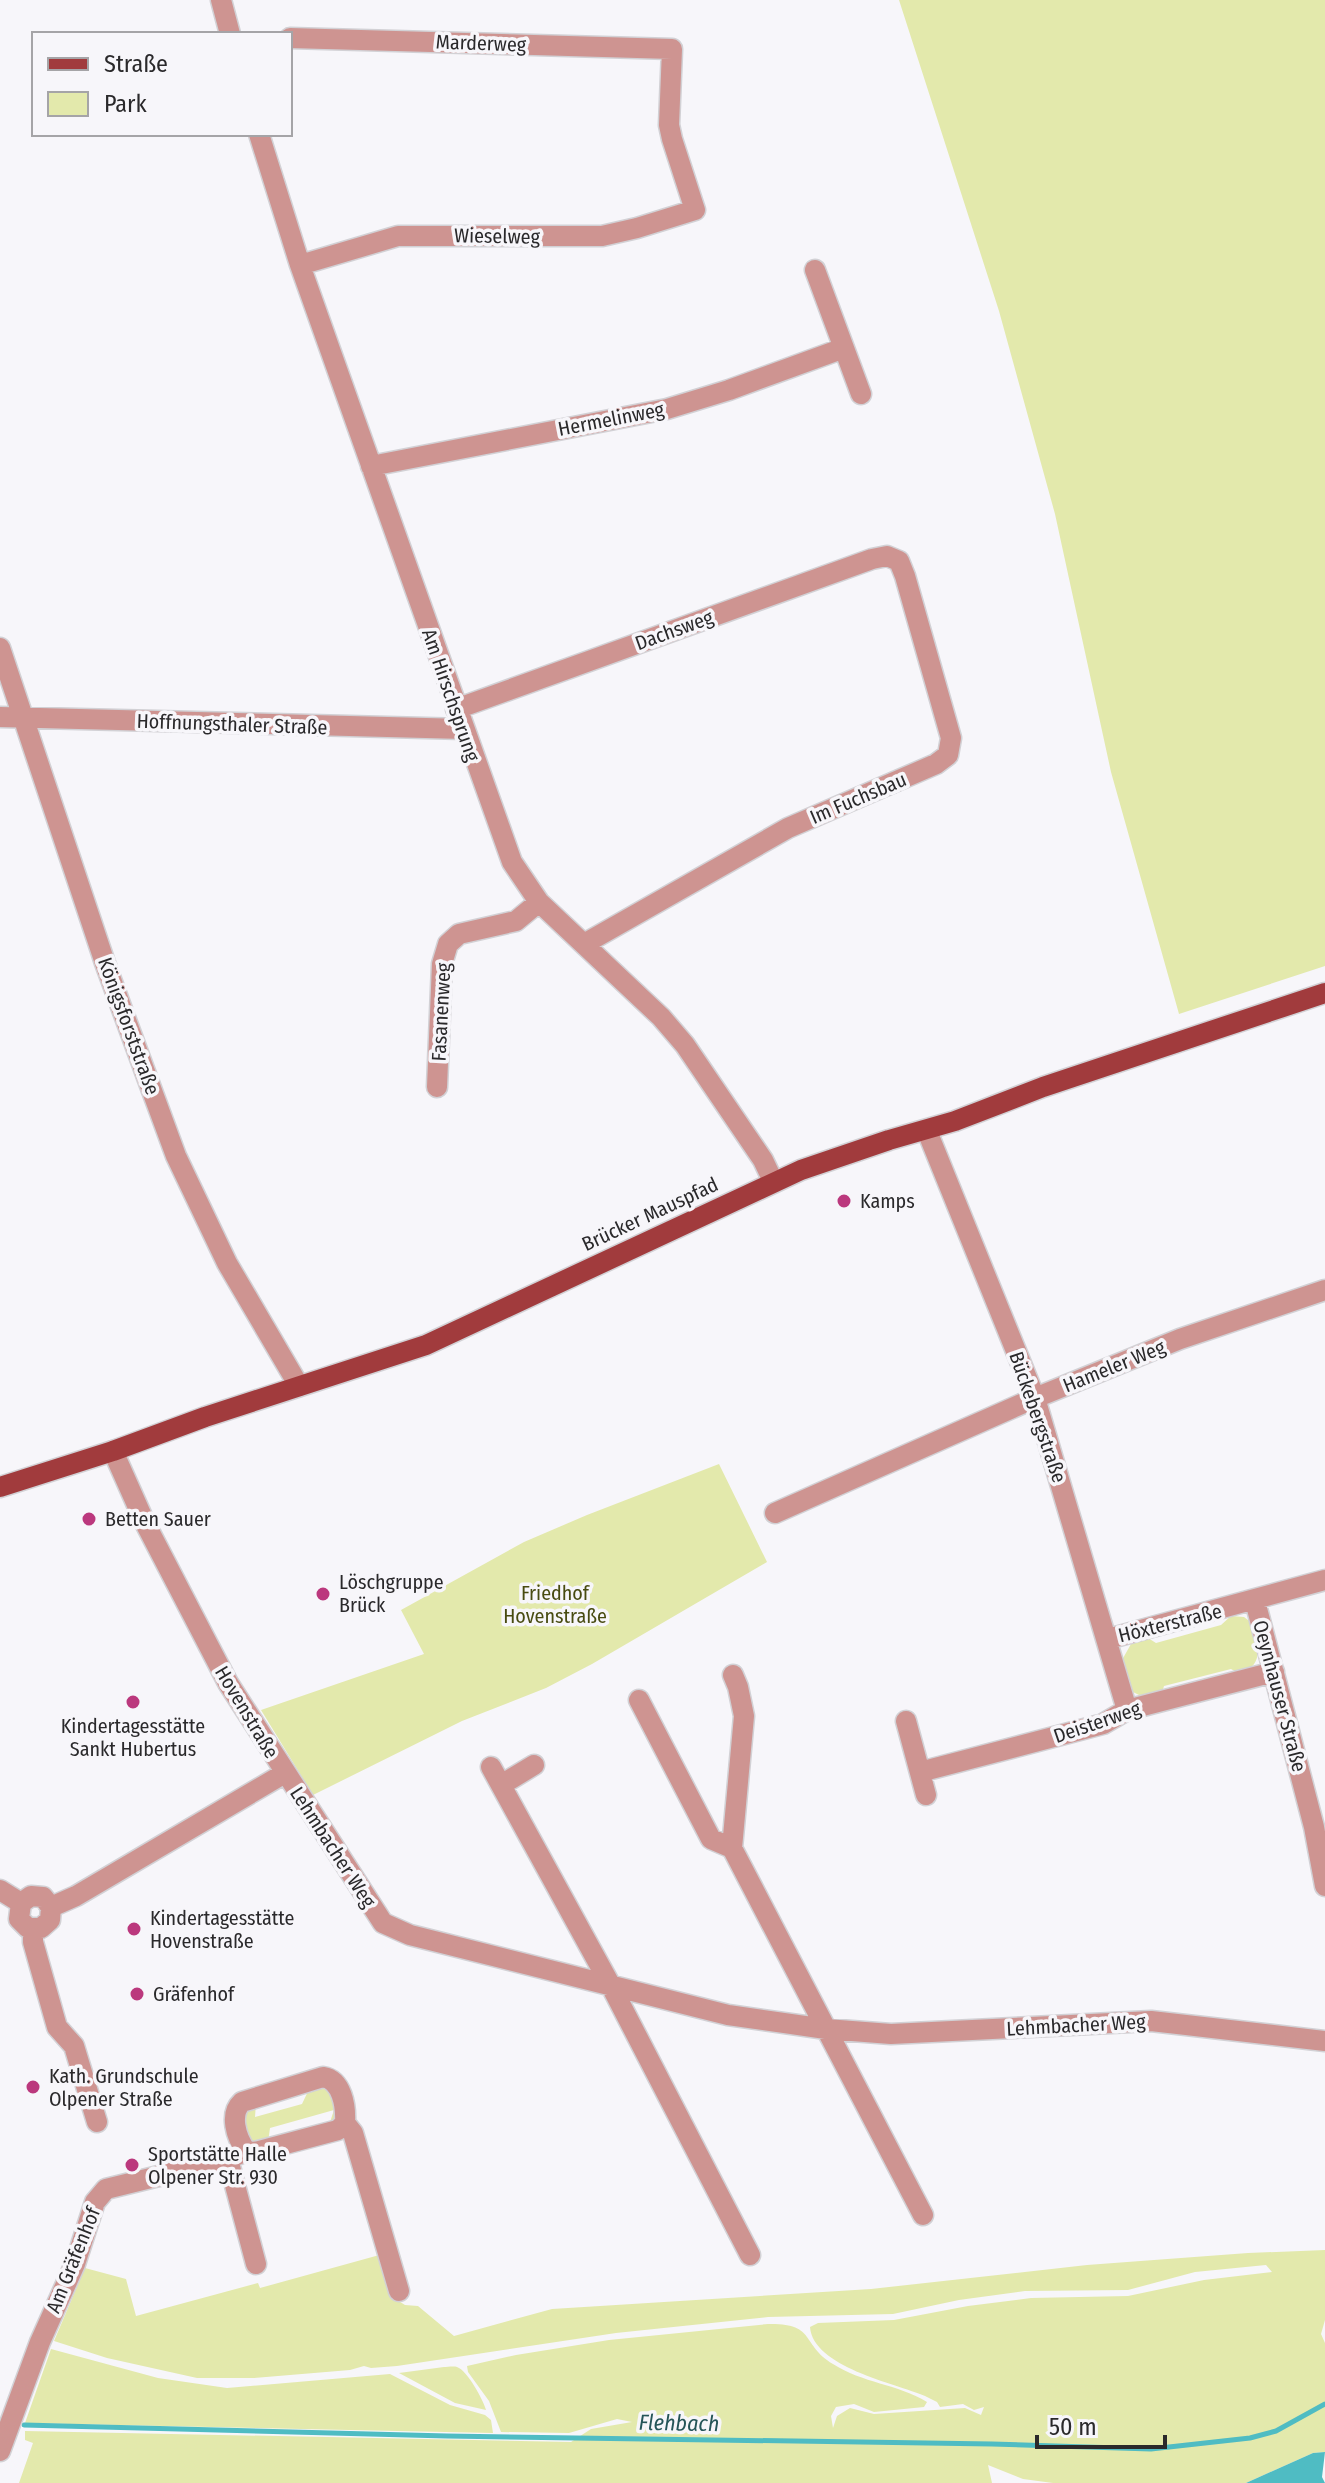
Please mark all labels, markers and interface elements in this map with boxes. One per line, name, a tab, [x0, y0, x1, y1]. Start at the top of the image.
street label: Marderweg	[435, 29, 527, 57]
legend	[32, 32, 292, 136]
text: Straße	[104, 50, 168, 78]
text: Park	[104, 90, 147, 118]
street label: Wieselweg	[454, 223, 541, 249]
street label: Hermelinweg	[556, 397, 667, 441]
street label: Dachsweg	[632, 605, 717, 655]
street label: Am Hirschsprung	[417, 626, 485, 765]
street label: Hoffnungsthaler Straße	[136, 709, 328, 739]
street label: Im Fuchsbau	[806, 767, 910, 829]
street label: Königsforststraße	[93, 954, 165, 1098]
street label: Fasanenweg	[426, 961, 456, 1062]
street label: Brücker Mauspfad	[578, 1172, 722, 1256]
place label: Kamps	[860, 1189, 915, 1213]
marker: Kamps	[835, 1192, 853, 1210]
street label: Hameler Weg	[1059, 1334, 1169, 1397]
street label: Bückebergstraße	[1004, 1348, 1072, 1486]
place label: Betten Sauer	[105, 1507, 211, 1531]
marker: Betten Sauer	[80, 1510, 98, 1528]
place label: Löschgruppe Brück	[339, 1570, 444, 1617]
park label: Friedhof Hovenstraße	[503, 1581, 607, 1628]
marker: Löschgruppe Brück	[314, 1585, 332, 1603]
street label: Höxterstraße	[1116, 1599, 1224, 1647]
street label: Oeynhauser Straße	[1248, 1618, 1312, 1774]
street label: Hovenstraße	[210, 1661, 284, 1763]
marker: Kindertagesstätte Sankt Hubertus	[124, 1693, 142, 1711]
street label: Deisterweg	[1050, 1696, 1144, 1748]
place label: Kindertagesstätte Sankt Hubertus	[61, 1714, 205, 1761]
street label: Lehmbacher Weg	[285, 1782, 381, 1912]
place label: Kindertagesstätte Hovenstraße	[150, 1906, 294, 1953]
marker: Kindertagesstätte Hovenstraße	[125, 1920, 143, 1938]
place label: Gräfenhof	[153, 1982, 236, 2006]
marker: Gräfenhof	[128, 1985, 146, 2003]
street label: Lehmbacher Weg	[1006, 2009, 1147, 2041]
place label: Kath. Grundschule Olpener Straße	[49, 2064, 199, 2111]
marker: Kath. Grundschule Olpener Straße	[24, 2078, 42, 2096]
place label: Sportstätte Halle Olpener Str. 930	[148, 2142, 287, 2189]
marker: Sportstätte Halle Olpener Str. 930	[123, 2156, 141, 2174]
street label: Am Gräfenhof	[41, 2202, 106, 2316]
scale bar	[1037, 2399, 1165, 2449]
water label: Flehbach	[638, 2409, 720, 2437]
text: 50 m	[1049, 2413, 1097, 2441]

